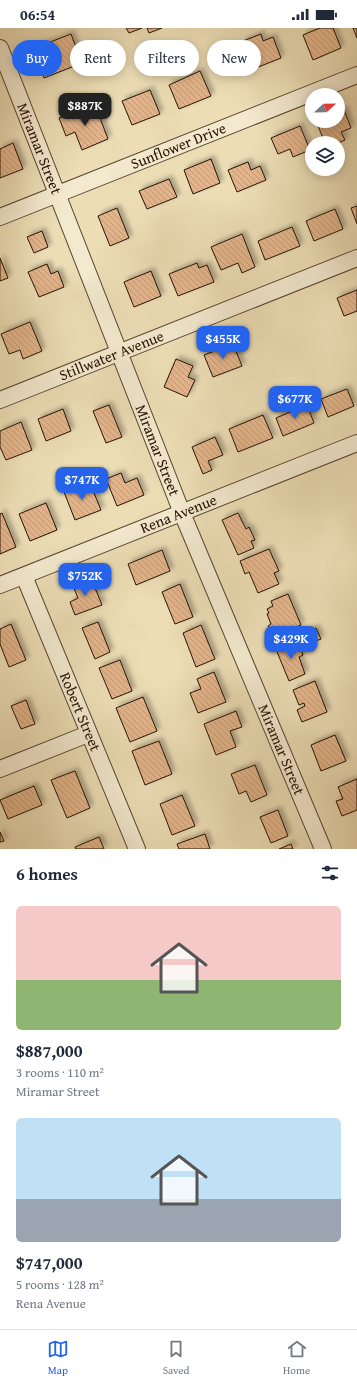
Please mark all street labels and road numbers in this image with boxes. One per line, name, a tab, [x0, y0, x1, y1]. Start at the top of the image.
street label: Miramar Street	[12, 100, 67, 198]
street label: Sunflower Drive	[127, 117, 229, 174]
street label: Stillwater Avenue	[56, 325, 167, 385]
street label: Miramar Street	[131, 401, 186, 500]
street label: Rena Avenue	[137, 489, 220, 538]
street label: Robert Street	[55, 669, 107, 755]
street label: Miramar Street	[253, 701, 310, 799]

